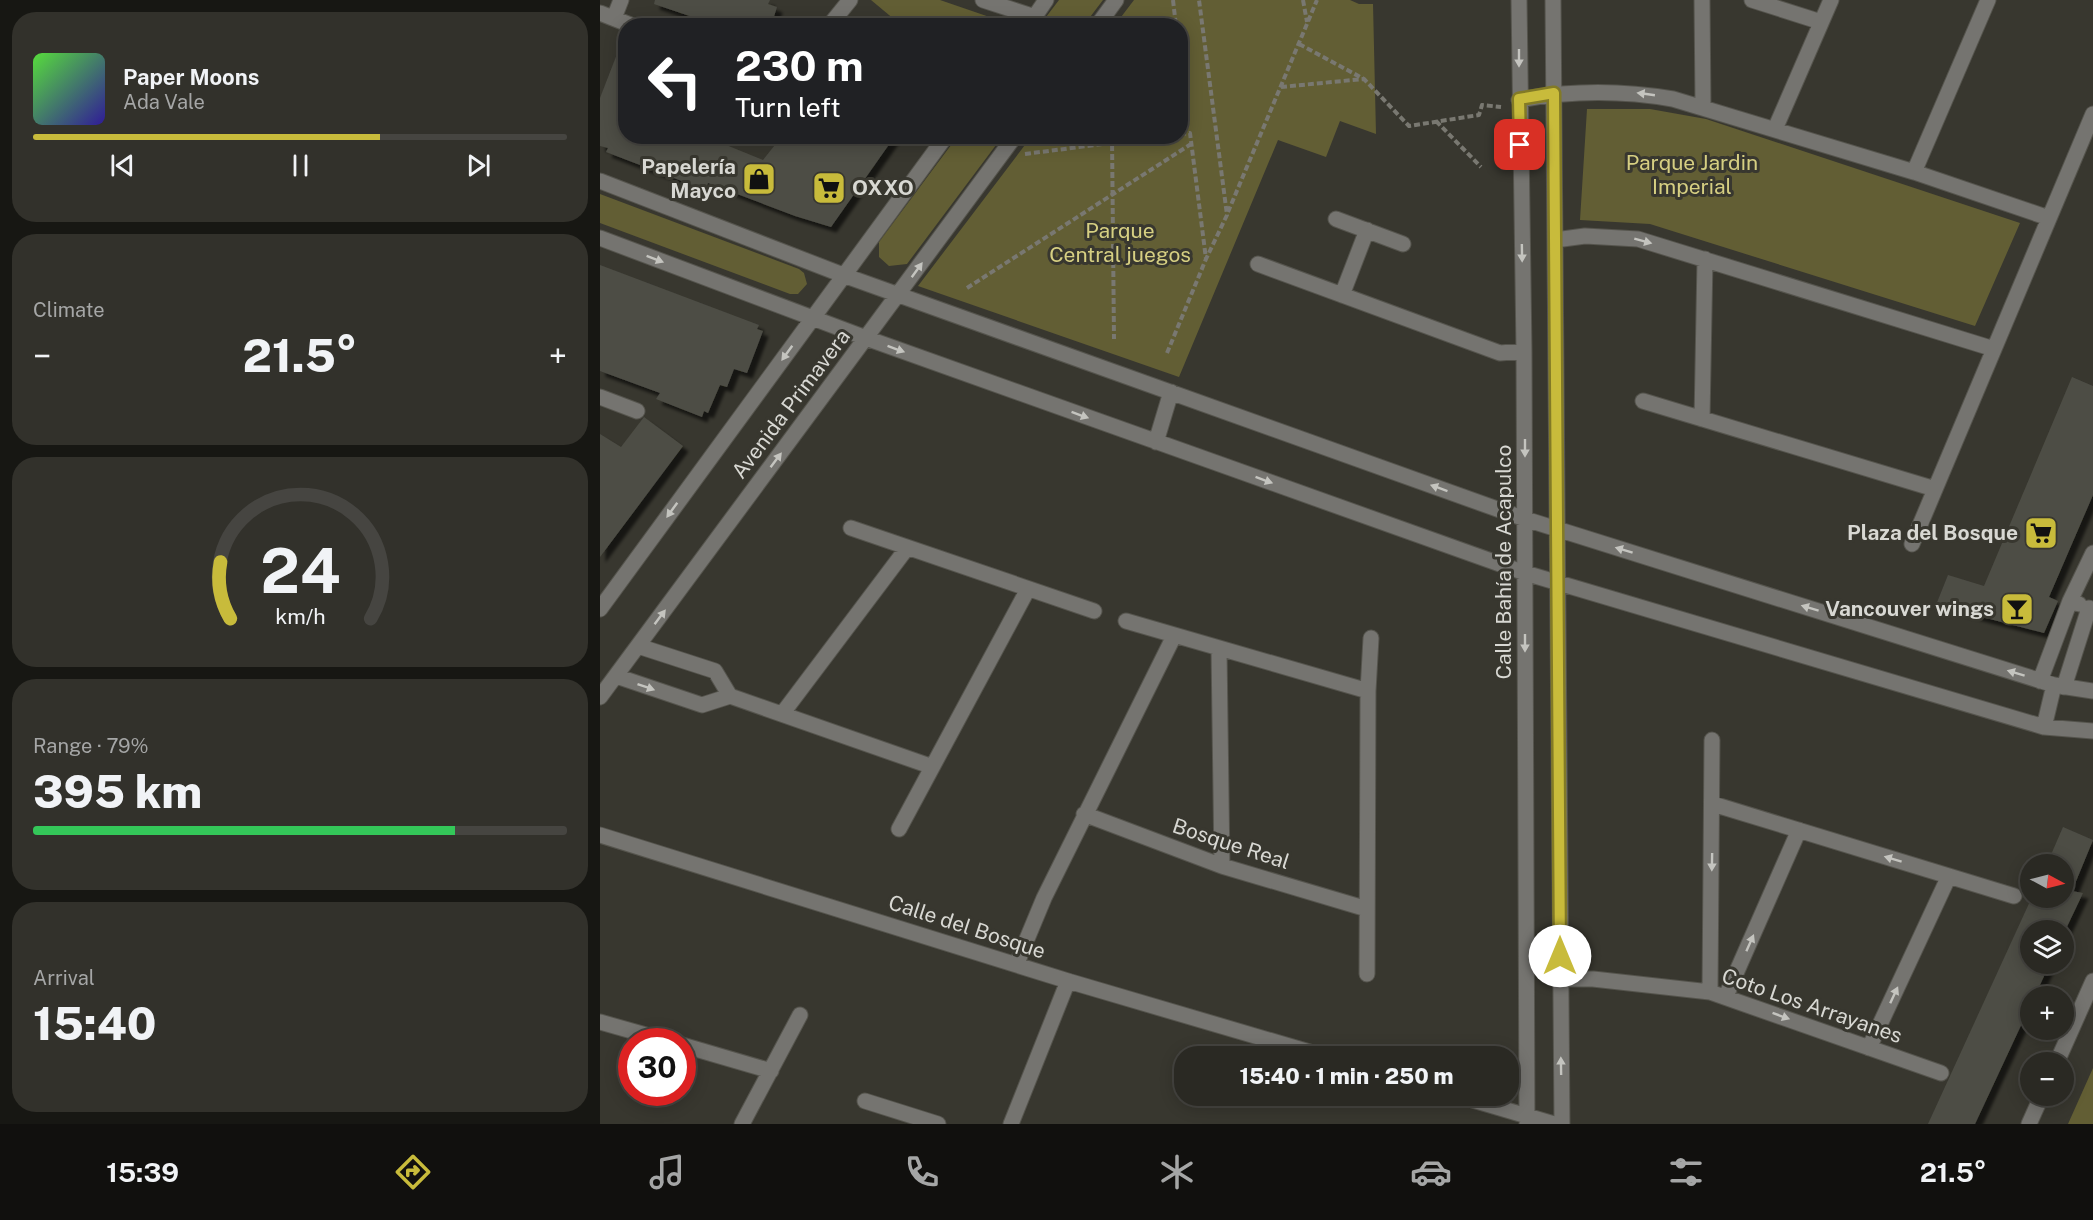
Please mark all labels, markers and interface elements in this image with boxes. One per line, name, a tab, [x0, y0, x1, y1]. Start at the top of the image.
text: 230 m	[735, 41, 864, 90]
icon: left	[636, 42, 714, 120]
one-way arrow	[1514, 49, 1524, 68]
text: Paper Moons	[123, 64, 259, 90]
text: Ada Vale	[123, 90, 205, 114]
one-way arrow	[1636, 90, 1655, 99]
text: Turn left	[735, 91, 841, 123]
pin	[1494, 119, 1545, 170]
icon: arrive	[1503, 128, 1536, 161]
icon: previous	[106, 149, 139, 182]
icon: pause	[284, 149, 317, 182]
icon: next	[462, 149, 495, 182]
park label: Parque Jardin Imperial	[1626, 150, 1758, 199]
place label: Papelería Mayco	[641, 154, 736, 203]
shop icon: Papelería Mayco	[741, 161, 777, 197]
supermarket icon: OXXO	[811, 170, 847, 206]
place label: OXXO	[852, 175, 914, 200]
park label: Parque Central juegos	[1049, 218, 1191, 267]
one-way arrow	[1634, 237, 1652, 246]
one-way arrow	[1518, 244, 1527, 263]
one-way arrow	[646, 254, 664, 264]
one-way arrow	[911, 262, 923, 278]
text: Climate	[33, 298, 105, 322]
street label: Avenida Primavera	[726, 324, 855, 483]
text: 21.5°	[243, 329, 357, 382]
text: −	[33, 337, 51, 375]
text: +	[549, 337, 567, 375]
one-way arrow	[781, 345, 793, 360]
one-way arrow	[887, 345, 905, 355]
one-way arrow	[1071, 410, 1089, 420]
one-way arrow	[1520, 439, 1530, 458]
street label: Calle Bahía de Acapulco	[1491, 445, 1516, 679]
one-way arrow	[770, 452, 782, 468]
one-way arrow	[1255, 475, 1273, 485]
one-way arrow	[1430, 483, 1448, 493]
one-way arrow	[666, 502, 678, 518]
supermarket icon: Plaza del Bosque	[2023, 515, 2059, 551]
place label: Plaza del Bosque	[1847, 520, 2018, 545]
text: 24	[260, 534, 340, 607]
one-way arrow	[1615, 545, 1633, 554]
bar icon: Vancouver wings	[1999, 591, 2035, 627]
place label: Vancouver wings	[1825, 596, 1994, 621]
one-way arrow	[1801, 603, 1819, 612]
text: km/h	[275, 604, 325, 629]
one-way arrow	[654, 609, 666, 625]
one-way arrow	[1521, 634, 1530, 653]
one-way arrow	[2007, 668, 2025, 677]
one-way arrow	[637, 682, 655, 692]
text: Range · 79%	[33, 734, 149, 758]
text: 395 km	[33, 765, 202, 818]
street label: Bosque Real	[1169, 813, 1293, 874]
one-way arrow	[1707, 853, 1717, 872]
one-way arrow	[1884, 854, 1902, 863]
north arrow	[2020, 854, 2074, 908]
map controls	[2020, 854, 2074, 1106]
street label: Calle del Bosque	[886, 889, 1049, 964]
button: layers	[2020, 920, 2074, 974]
position arrow	[1528, 924, 1592, 988]
one-way arrow	[1745, 934, 1754, 951]
street label: Coto Los Arrayanes	[1719, 963, 1906, 1048]
text: Arrival	[33, 966, 95, 990]
one-way arrow	[1889, 985, 1899, 1003]
button: +	[2020, 986, 2074, 1040]
text: 15:40	[33, 997, 157, 1050]
one-way arrow	[1772, 1011, 1790, 1021]
speed limit sign: 30	[618, 1028, 696, 1106]
button: −	[2020, 1052, 2074, 1106]
one-way arrow	[1556, 1056, 1566, 1075]
text: 15:40 · 1 min · 250 m	[1239, 1063, 1454, 1089]
icon: directions	[392, 1151, 434, 1193]
icon: music	[646, 1151, 688, 1193]
icon: phone	[901, 1151, 943, 1193]
icon: climate	[1156, 1151, 1198, 1193]
icon: car	[1410, 1151, 1452, 1193]
icon: filters	[1665, 1151, 1707, 1193]
text: 15:39	[106, 1156, 179, 1188]
text: 21.5°	[1920, 1156, 1987, 1188]

